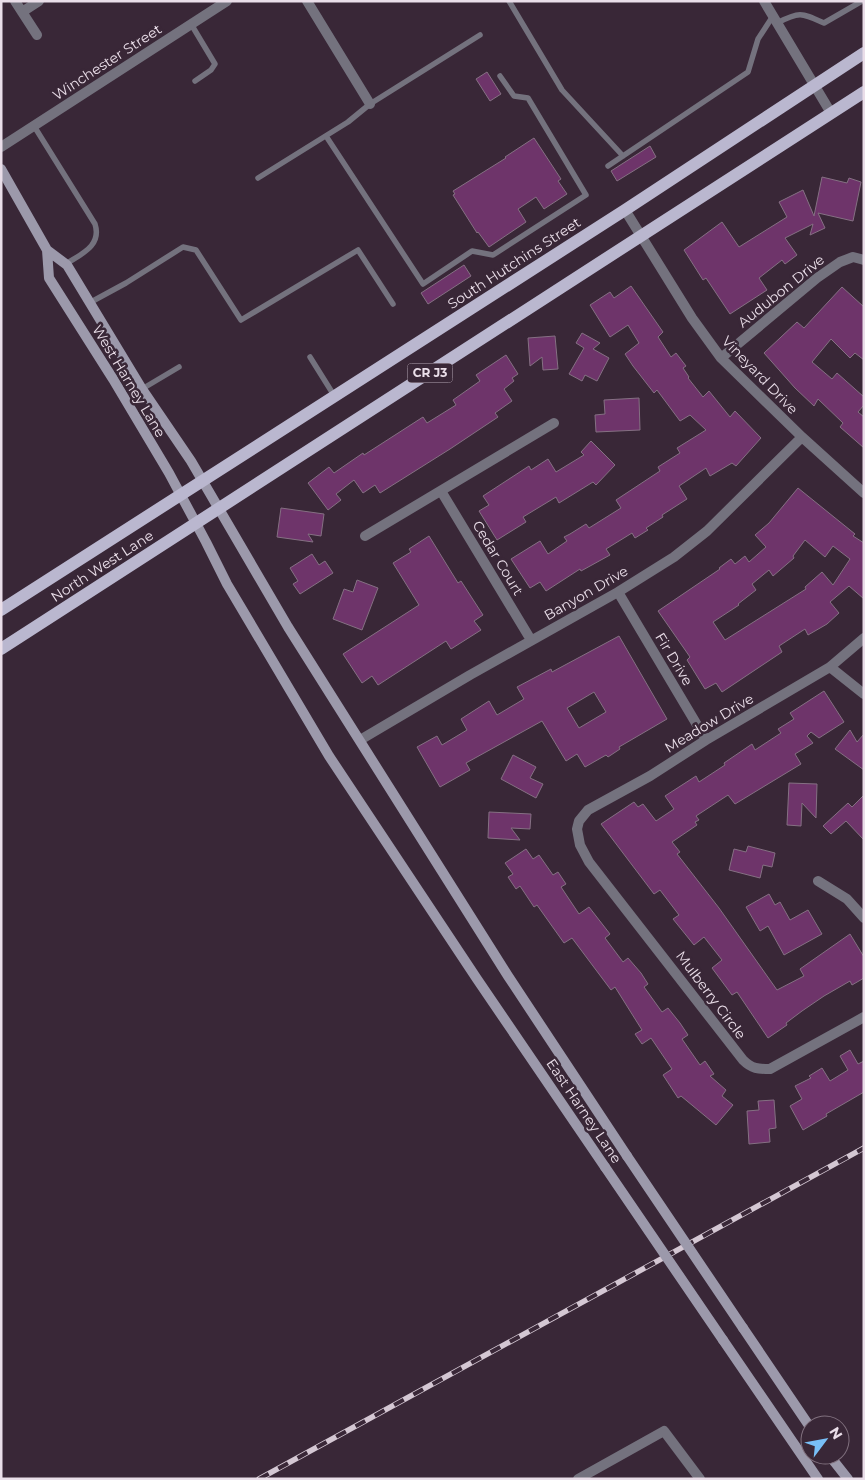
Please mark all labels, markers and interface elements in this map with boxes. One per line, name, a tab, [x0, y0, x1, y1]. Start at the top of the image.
street label: Winchester Street	[49, 20, 165, 104]
street label: South Hutchins Street	[444, 213, 584, 313]
street label: Audubon Drive	[734, 251, 828, 331]
street label: West Harney Lane	[88, 321, 170, 441]
street label: Vineyard Drive	[718, 332, 802, 418]
road number: CR J3	[408, 363, 452, 382]
street label: Cedar Court	[469, 517, 528, 599]
street label: North West Lane	[47, 526, 157, 606]
street label: Banyon Drive	[541, 562, 631, 624]
street label: Fir Drive	[651, 629, 697, 689]
street label: Meadow Drive	[661, 689, 757, 757]
street label: Mulberry Circle	[672, 947, 750, 1043]
street label: East Harney Lane	[542, 1055, 626, 1167]
north arrow	[800, 1415, 850, 1465]
text: N	[825, 1424, 847, 1443]

